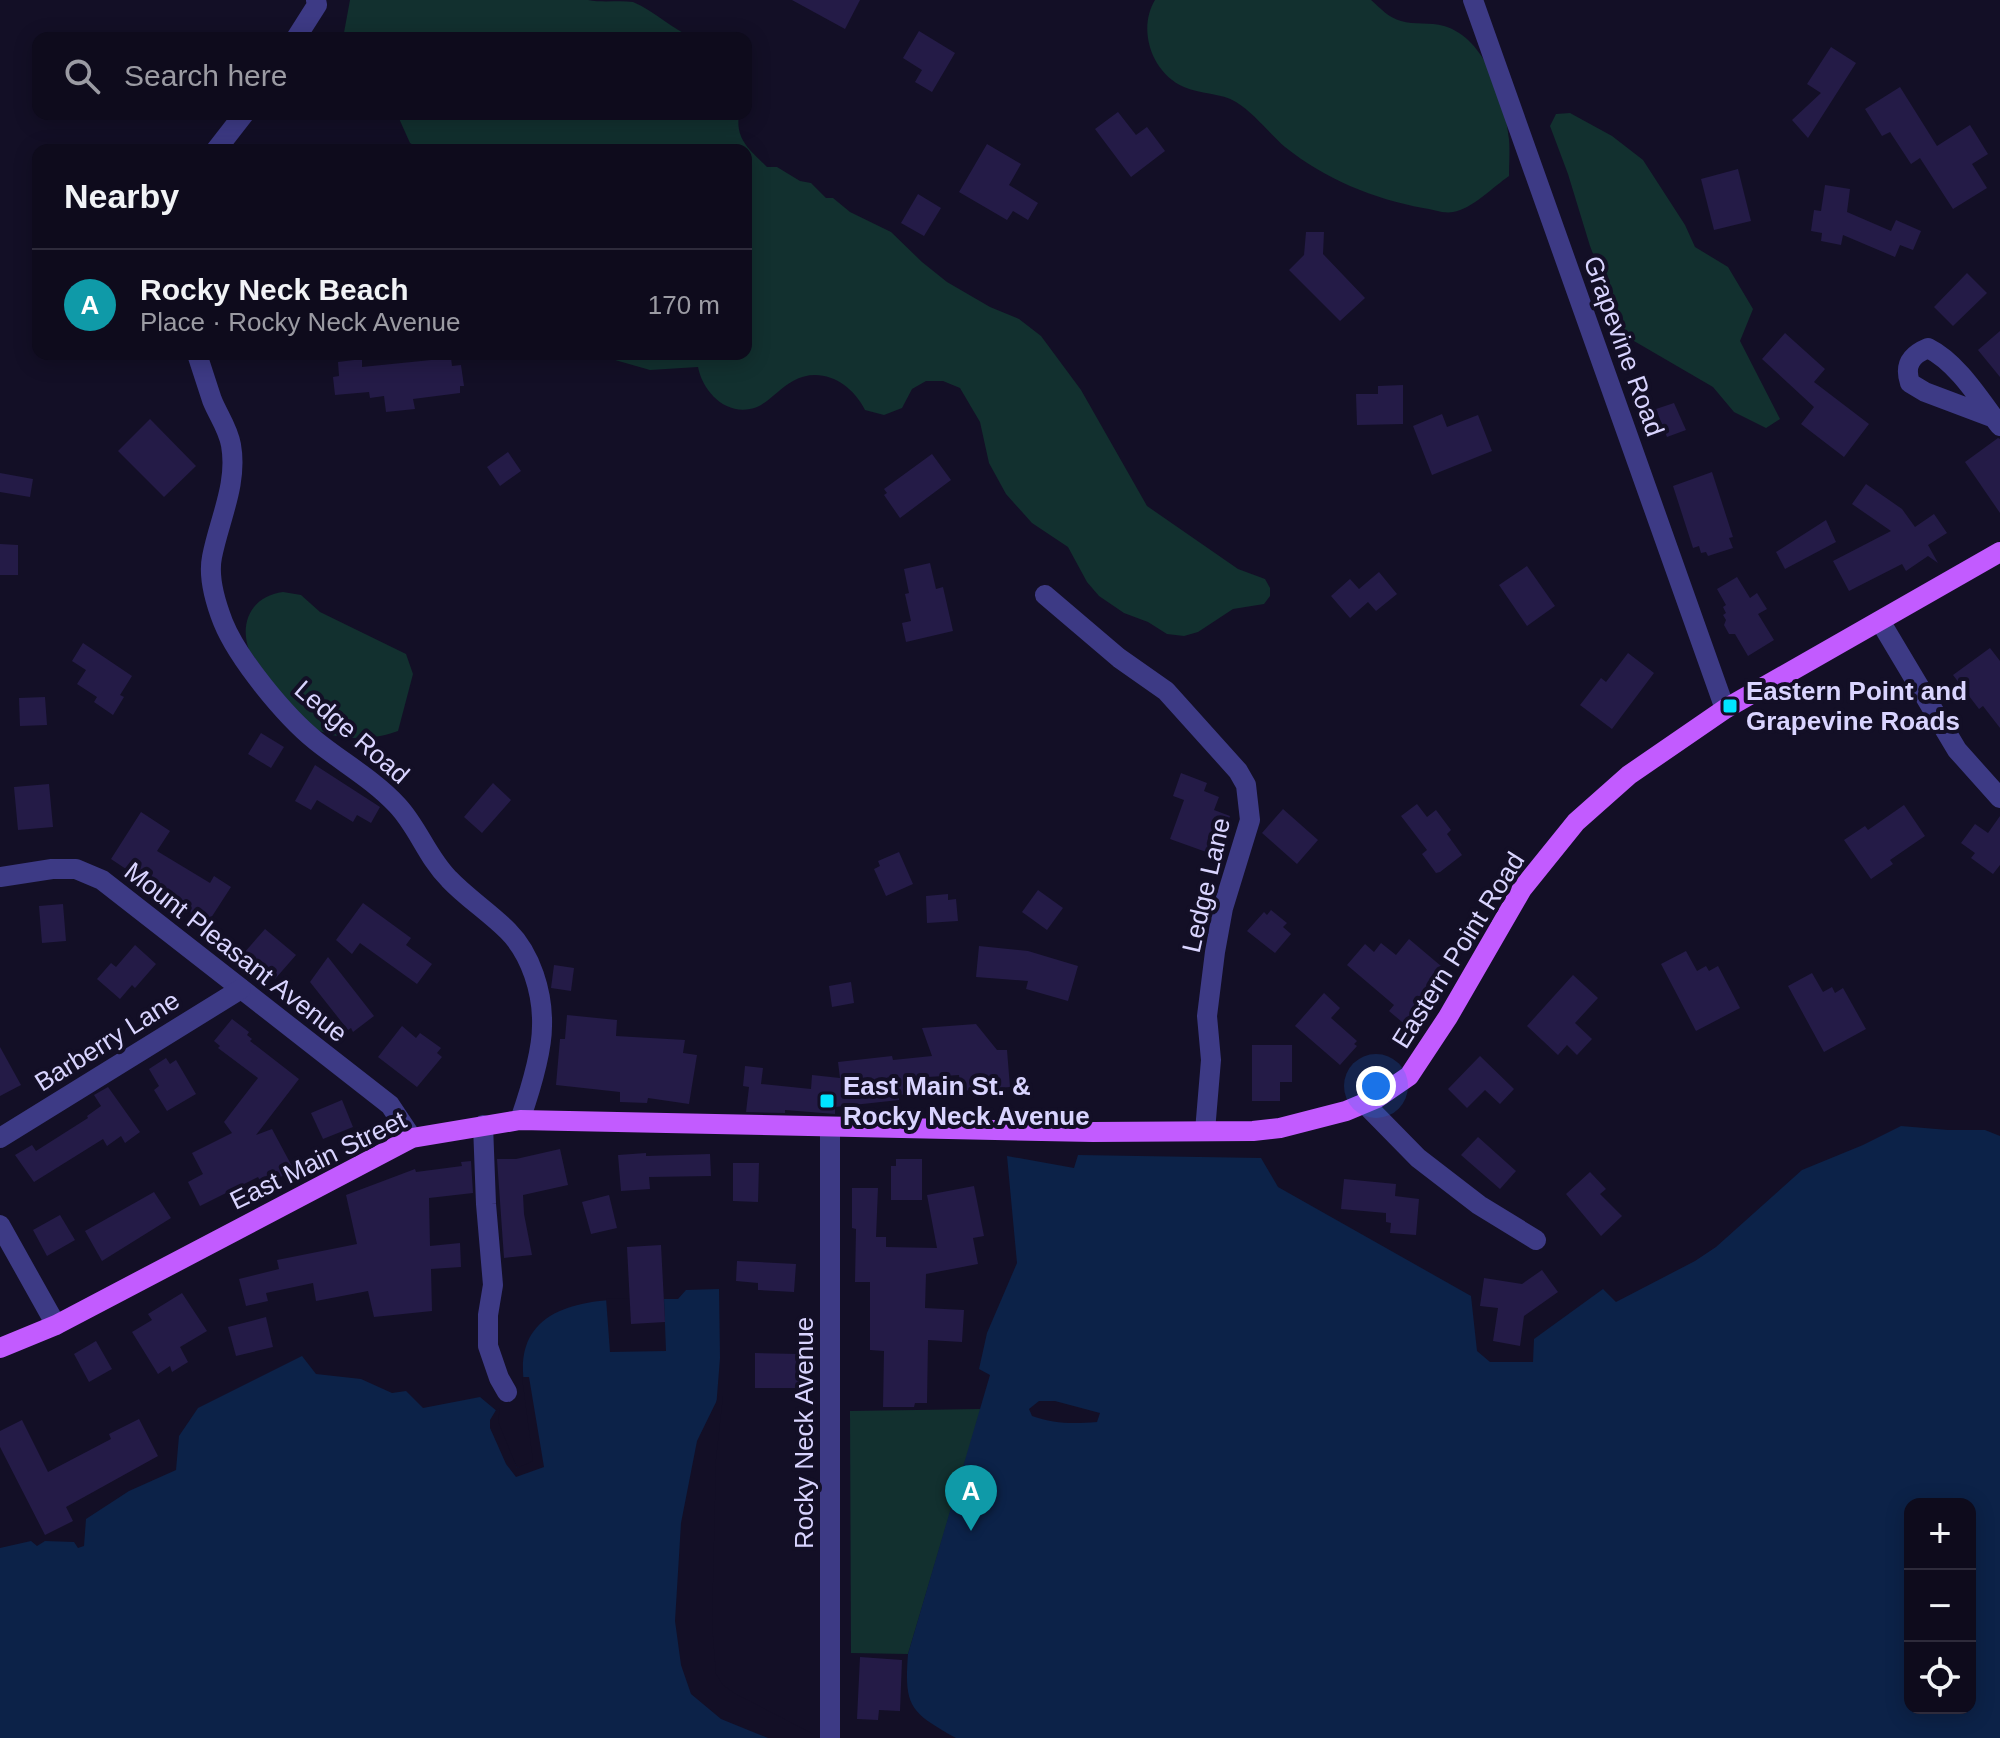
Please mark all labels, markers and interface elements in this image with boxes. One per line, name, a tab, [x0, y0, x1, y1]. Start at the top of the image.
search box	[32, 32, 752, 120]
icon: search	[60, 54, 104, 98]
text: Search here	[124, 59, 287, 92]
text: Nearby	[64, 177, 179, 215]
street label: Grapevine Road	[1578, 252, 1670, 440]
text: Rocky Neck Beach	[140, 273, 408, 306]
text: A	[81, 290, 99, 320]
text: 170 m	[648, 290, 720, 320]
text: Place · Rocky Neck Avenue	[140, 307, 460, 337]
street label: Ledge Road	[289, 674, 415, 790]
place label: Eastern Point and Grapevine Roads	[1746, 676, 1967, 736]
marker: Eastern Point and Grapevine Roads	[1721, 697, 1739, 715]
street label: Ledge Lane	[1176, 815, 1236, 955]
street label: Eastern Point Road	[1386, 846, 1530, 1054]
street label: Mount Pleasant Avenue	[119, 856, 353, 1048]
street label: Barberry Lane	[29, 985, 185, 1097]
your location	[1356, 1066, 1396, 1106]
place label: East Main St. & Rocky Neck Avenue	[843, 1071, 1090, 1131]
marker: East Main St. & Rocky Neck Avenue	[818, 1092, 836, 1110]
street label: East Main Street	[225, 1104, 412, 1216]
street label: Rocky Neck Avenue	[789, 1317, 819, 1549]
pin: A	[945, 1465, 997, 1531]
map controls	[1904, 1498, 1976, 1714]
button: +	[1904, 1498, 1976, 1570]
button: −	[1904, 1570, 1976, 1642]
button: locate	[1904, 1642, 1976, 1714]

